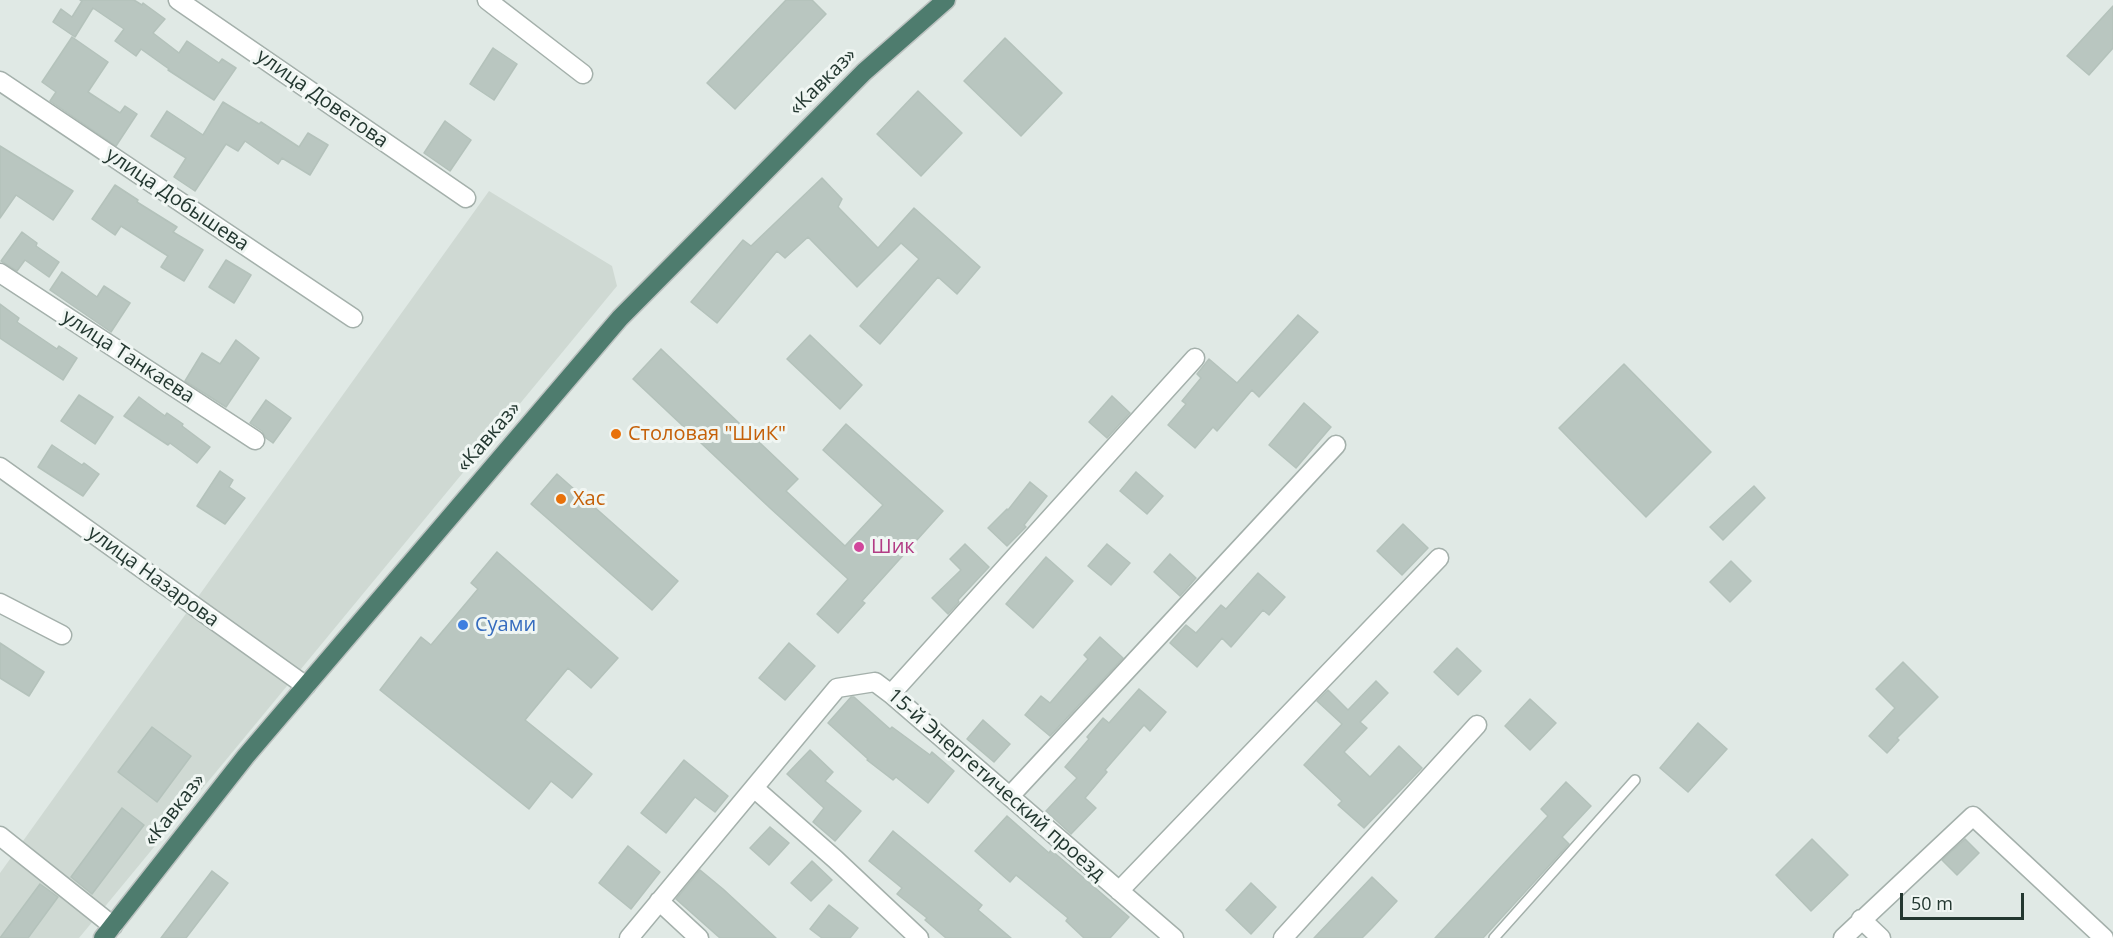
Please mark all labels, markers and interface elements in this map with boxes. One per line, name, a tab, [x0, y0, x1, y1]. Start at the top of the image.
street label: «Кавказ»	[784, 43, 862, 121]
street label: улица Доветова	[251, 45, 393, 153]
street label: улица Добышева	[101, 143, 253, 257]
street label: улица Танкаева	[57, 305, 199, 409]
street label: «Кавказ»	[452, 397, 526, 477]
place label: Столовая "ШиК"	[628, 422, 786, 446]
marker: Столовая "ШиК"	[609, 427, 623, 441]
place label: Хас	[573, 487, 605, 511]
marker: Хас	[554, 492, 568, 506]
street label: улица Назарова	[83, 521, 223, 633]
place label: Шик	[871, 535, 915, 559]
marker: Шик	[852, 540, 866, 554]
place label: Суами	[475, 613, 536, 637]
marker: Суами	[456, 618, 470, 632]
street label: 15-й Энергетический проезд	[882, 684, 1110, 886]
street label: «Кавказ»	[139, 769, 211, 851]
scale bar	[1903, 881, 2028, 919]
text: 50 m	[1911, 891, 1953, 915]

